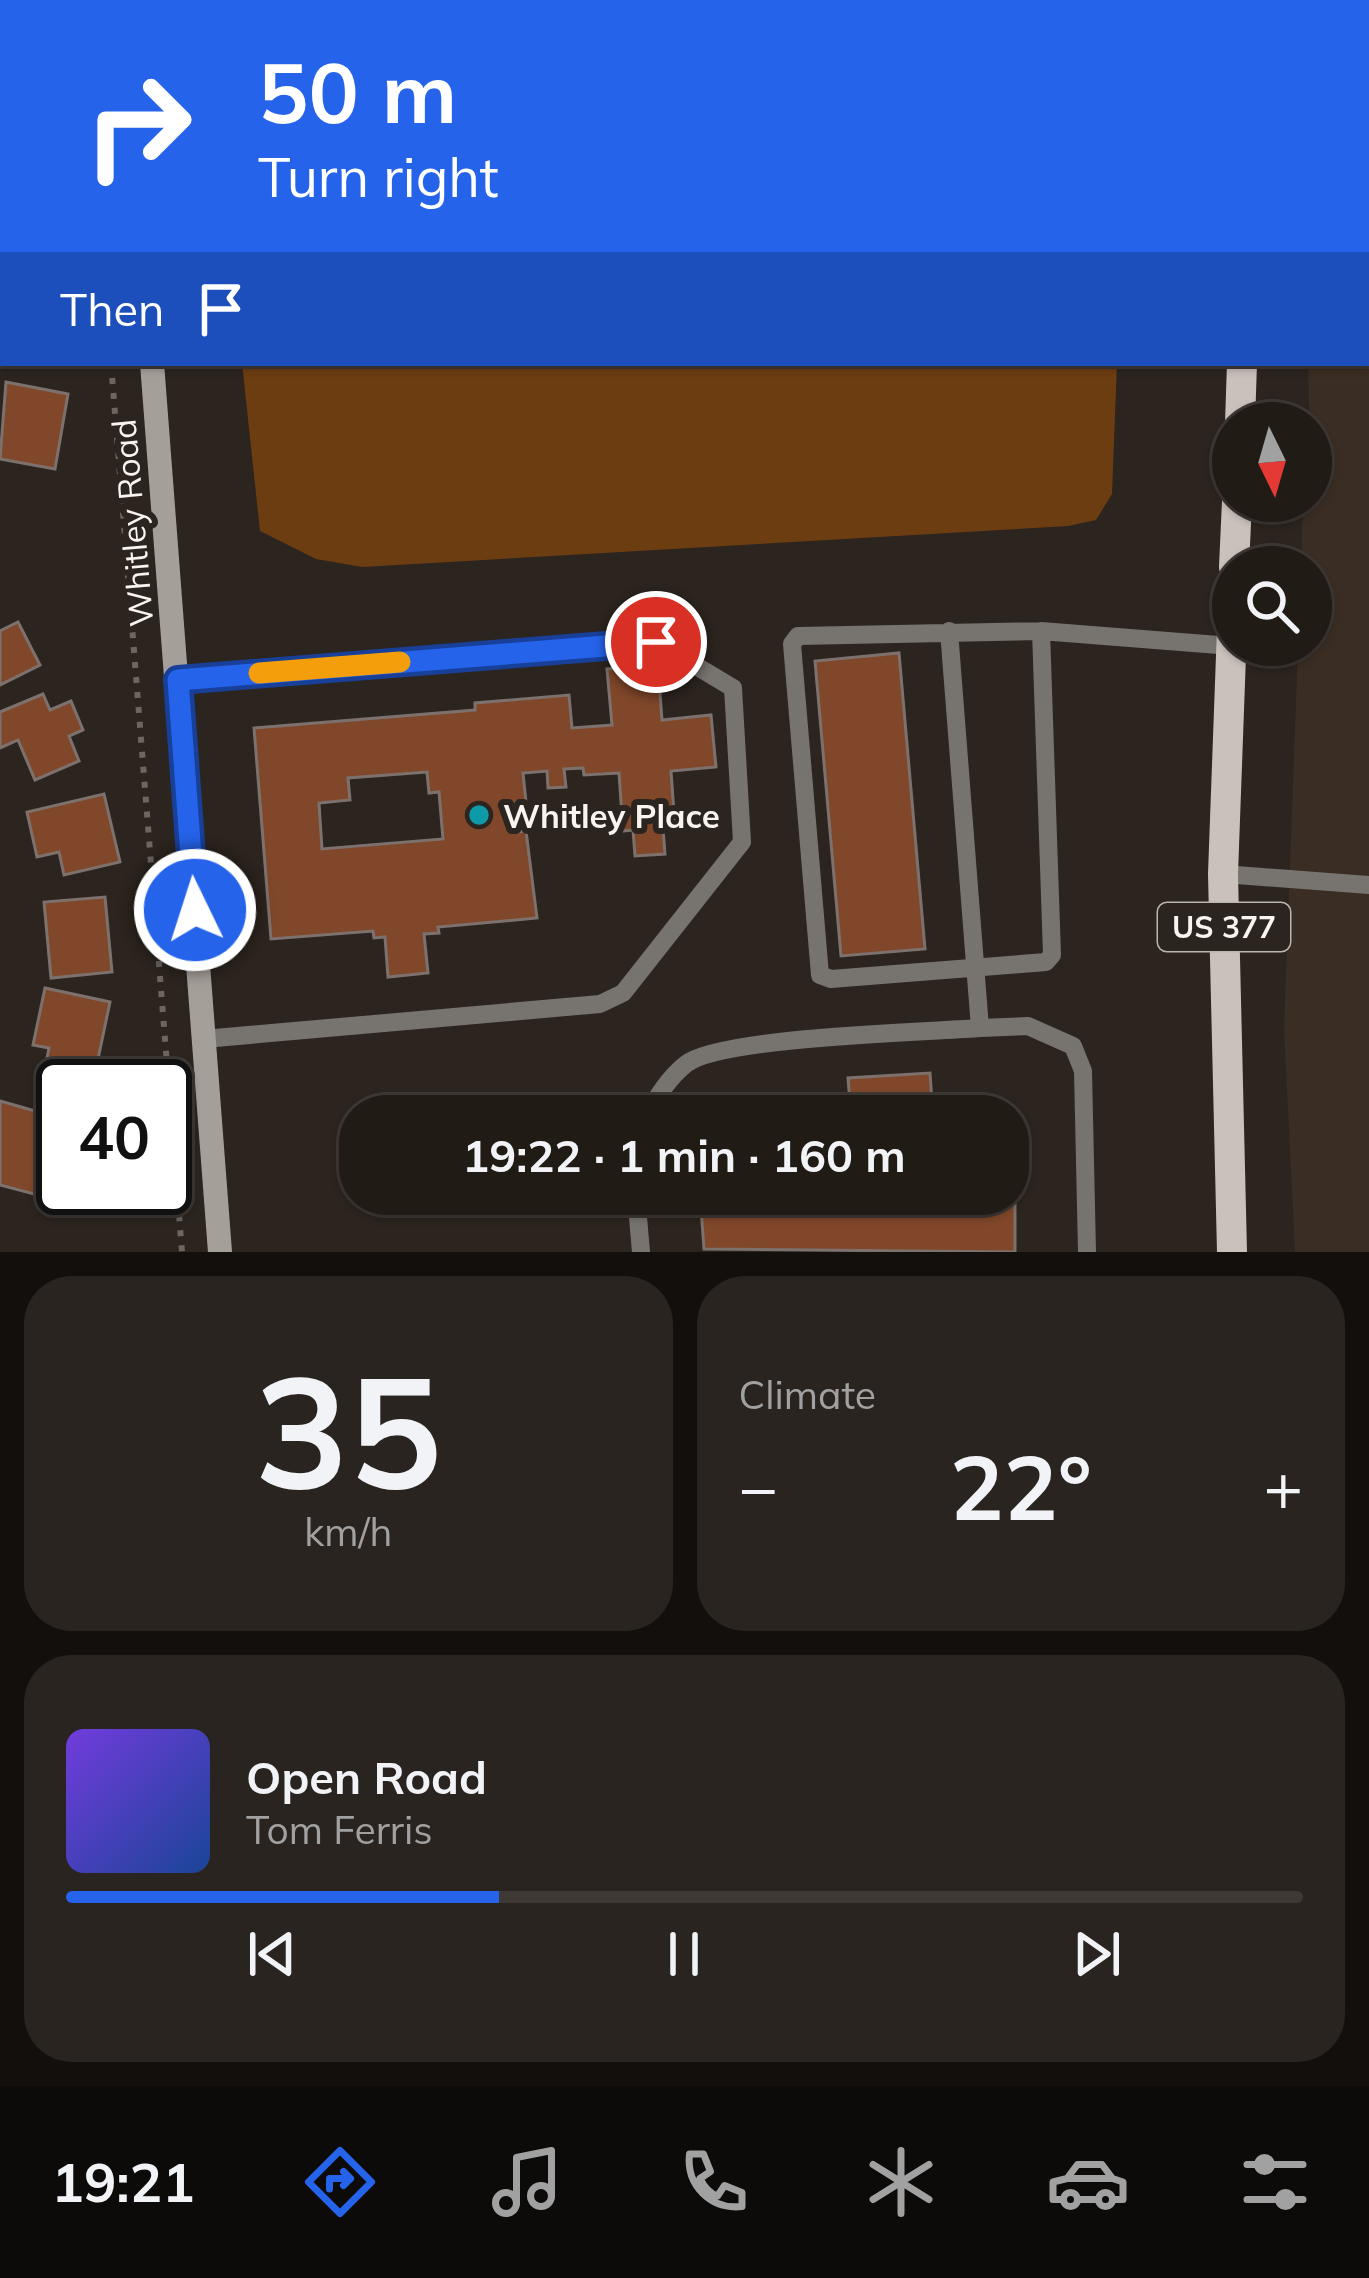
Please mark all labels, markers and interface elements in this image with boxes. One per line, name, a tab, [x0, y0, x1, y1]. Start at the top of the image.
text: 50 m	[258, 39, 457, 144]
icon: right	[60, 48, 216, 204]
text: Turn right	[258, 143, 499, 211]
icon: arrive	[188, 276, 254, 342]
text: Then	[60, 281, 164, 337]
north arrow	[1212, 402, 1332, 522]
map controls	[1212, 402, 1332, 666]
street label: Whitley Road	[103, 418, 161, 628]
button: search	[1212, 546, 1332, 666]
pin	[605, 591, 707, 693]
icon: arrive	[623, 609, 689, 675]
place label: Whitley Place	[503, 795, 720, 836]
marker: Whitley Place	[466, 802, 492, 828]
position arrow	[132, 847, 258, 973]
road number: US 377	[1158, 903, 1290, 951]
speed limit sign: 40	[36, 1059, 192, 1215]
text: 19:22 · 1 min · 160 m	[462, 1127, 906, 1183]
text: 35	[255, 1331, 442, 1527]
text: Climate	[739, 1370, 876, 1419]
text: 22°	[950, 1430, 1092, 1543]
text: −	[739, 1445, 778, 1528]
text: +	[1263, 1445, 1303, 1528]
text: km/h	[304, 1507, 392, 1556]
text: Open Road	[246, 1749, 487, 1805]
text: Tom Ferris	[246, 1805, 433, 1854]
icon: previous	[239, 1921, 305, 1987]
icon: pause	[651, 1921, 717, 1987]
icon: next	[1064, 1921, 1130, 1987]
icon: directions	[298, 2140, 382, 2224]
icon: music	[485, 2140, 569, 2224]
icon: phone	[672, 2140, 756, 2224]
icon: climate	[859, 2140, 943, 2224]
icon: car	[1046, 2140, 1130, 2224]
icon: filters	[1233, 2140, 1317, 2224]
text: 19:21	[52, 2148, 195, 2216]

